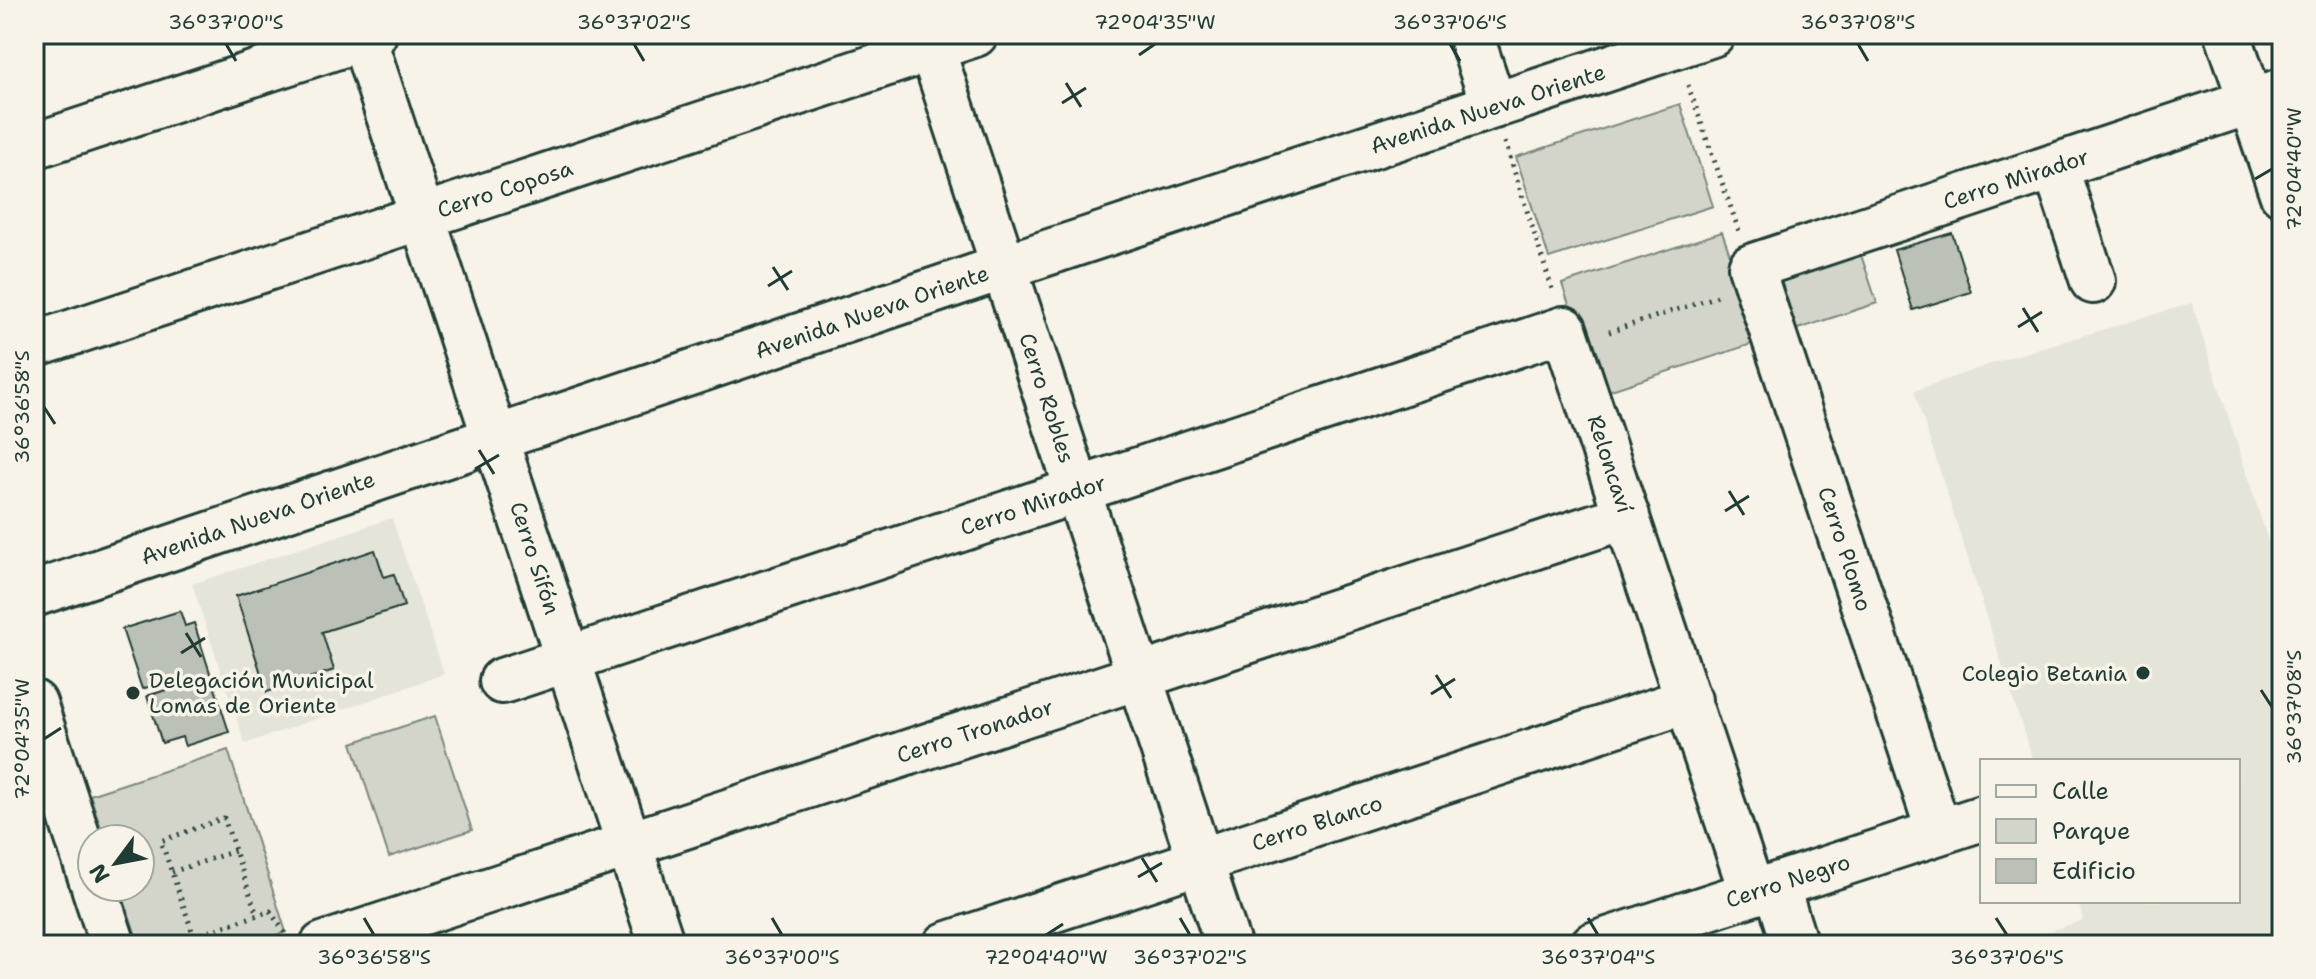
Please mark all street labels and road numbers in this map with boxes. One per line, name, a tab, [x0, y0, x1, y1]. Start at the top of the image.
street label: Avenida Nueva Oriente	[1367, 57, 1609, 161]
street label: Cerro Mirador	[1940, 142, 2092, 216]
street label: Cerro Coposa	[434, 153, 577, 225]
street label: Avenida Nueva Oriente	[751, 258, 993, 366]
street label: Cerro Robles	[1012, 329, 1082, 467]
street label: Reloncaví	[1581, 411, 1639, 517]
street label: Avenida Nueva Oriente	[137, 464, 379, 572]
street label: Cerro Mirador	[957, 468, 1109, 542]
street label: Cerro Plomo	[1811, 483, 1879, 615]
street label: Cerro Sifón	[503, 498, 567, 618]
street label: Cerro Tronador	[893, 692, 1057, 770]
street label: Cerro Blanco	[1248, 788, 1386, 858]
street label: Cerro Negro	[1722, 847, 1854, 915]

